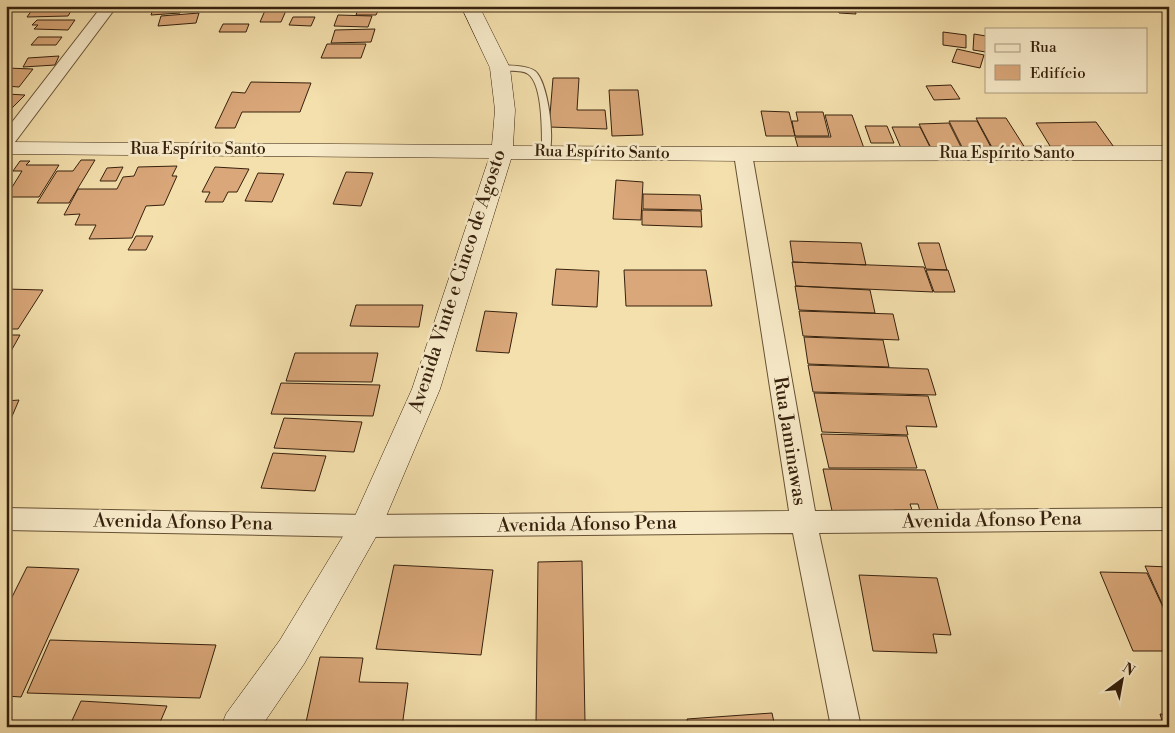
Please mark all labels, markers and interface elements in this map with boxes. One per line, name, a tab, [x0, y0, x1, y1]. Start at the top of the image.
legend	[985, 28, 1148, 92]
text: Rua	[1030, 38, 1057, 57]
text: Edifício	[1030, 64, 1086, 83]
street label: Rua Espírito Santo	[130, 139, 266, 159]
street label: Rua Espírito Santo	[534, 141, 670, 163]
street label: Rua Espírito Santo	[939, 143, 1075, 163]
street label: Avenida Vinte e Cinco de Agosto	[403, 146, 511, 417]
street label: Rua Jaminawas	[768, 375, 812, 507]
street label: Avenida Afonso Pena	[901, 506, 1082, 534]
street label: Avenida Afonso Pena	[92, 508, 273, 536]
street label: Avenida Afonso Pena	[496, 510, 677, 538]
north arrow	[1098, 656, 1148, 706]
text: N	[1119, 659, 1138, 680]

